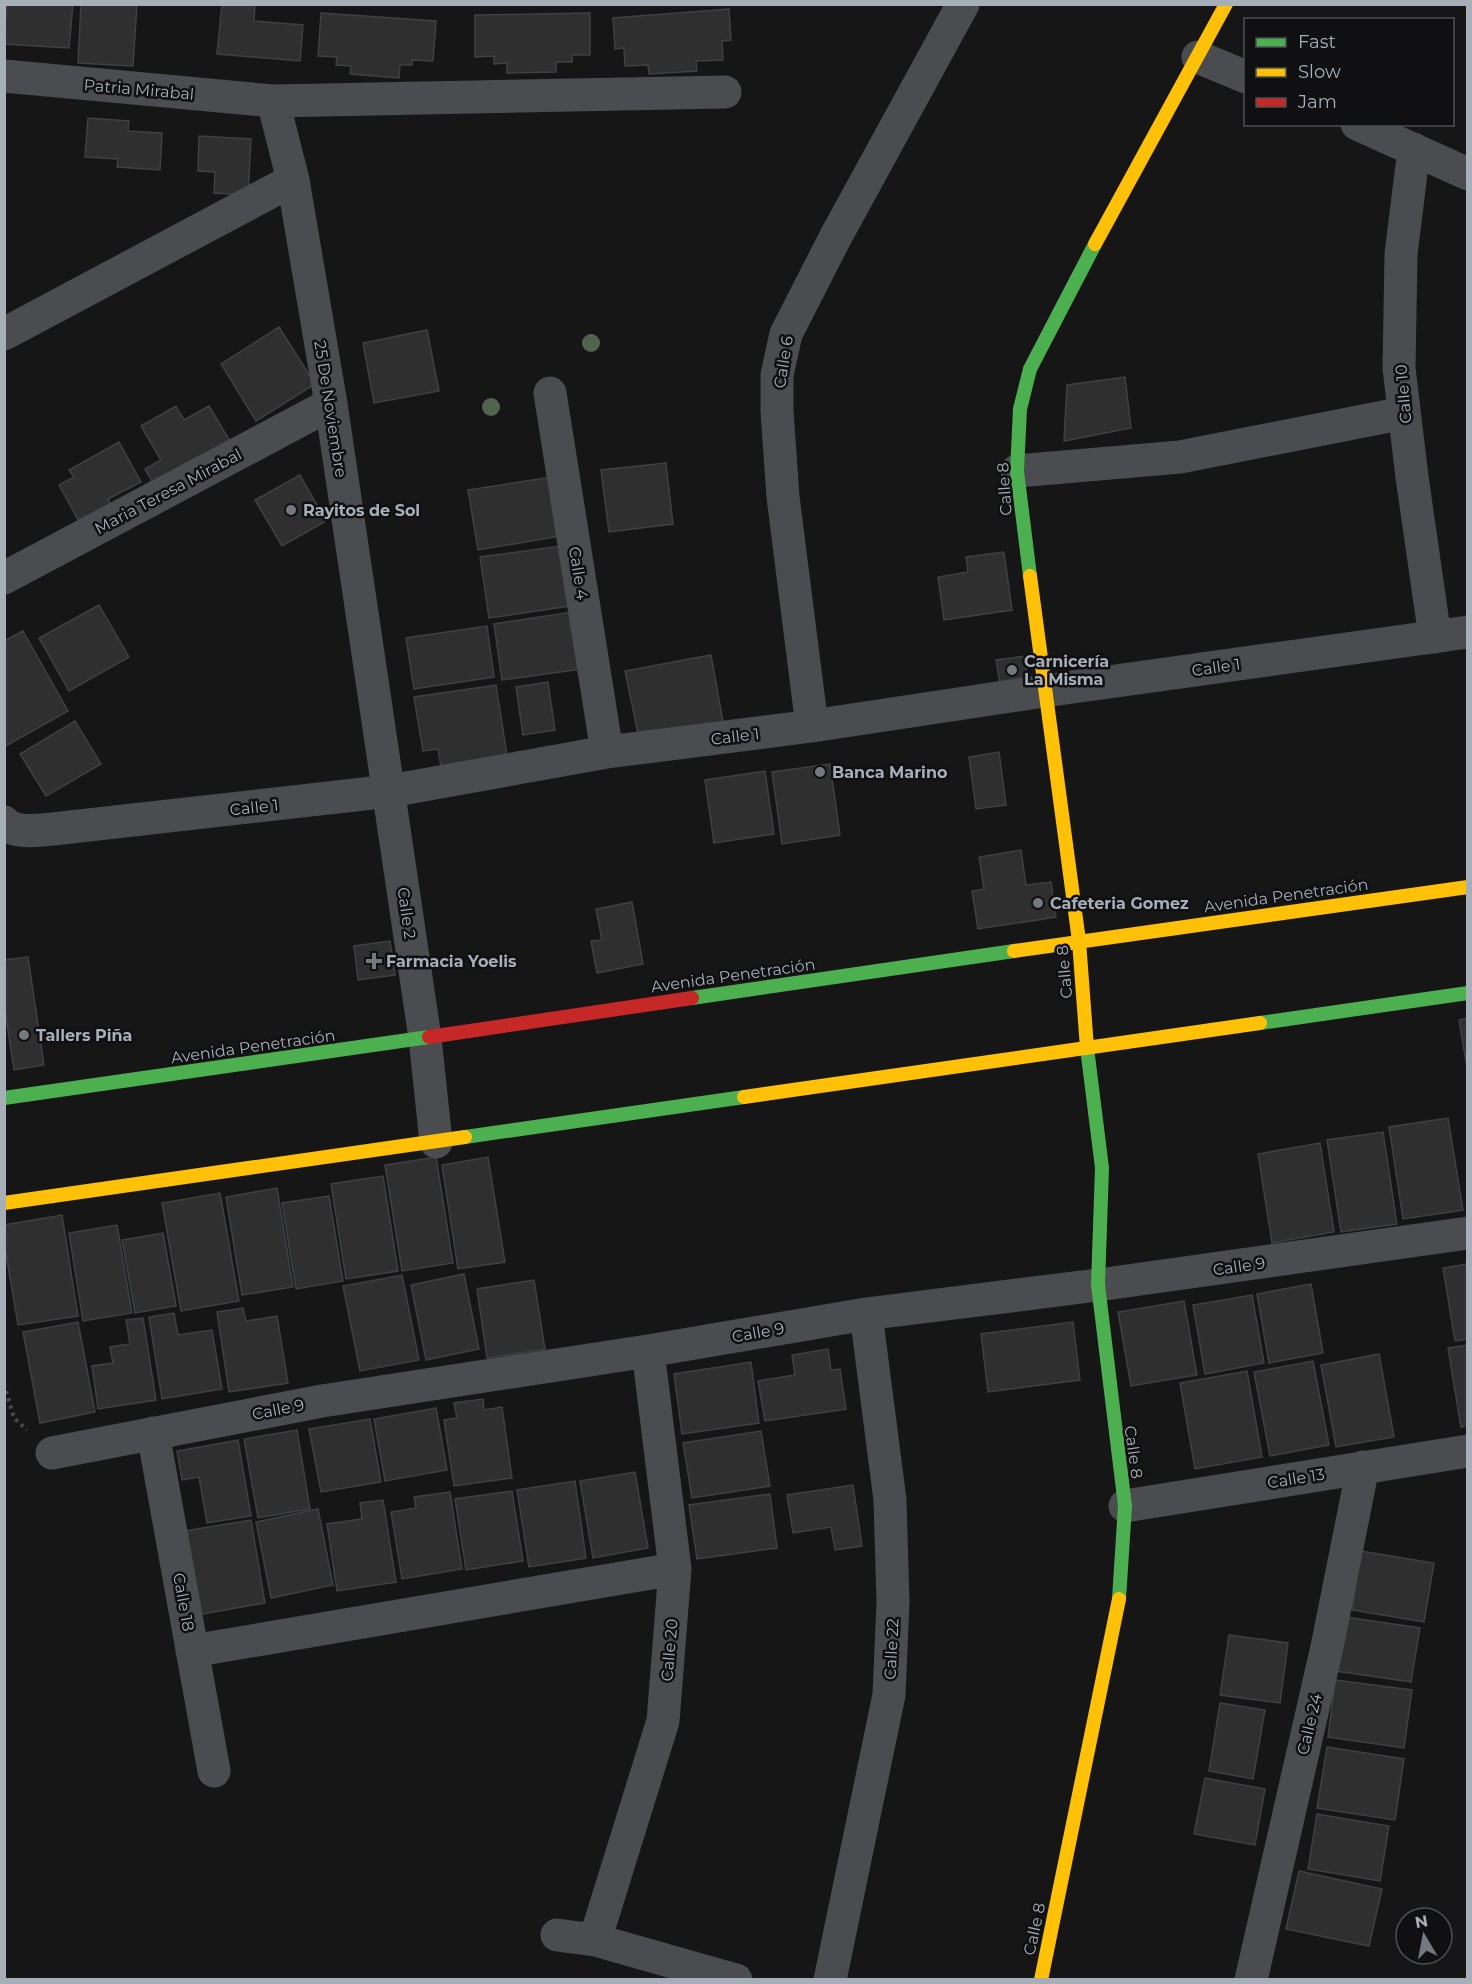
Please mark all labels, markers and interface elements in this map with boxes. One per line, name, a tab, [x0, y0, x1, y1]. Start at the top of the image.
legend	[1244, 18, 1454, 126]
text: Fast	[1298, 31, 1336, 53]
text: Slow	[1298, 61, 1341, 83]
street label: Patria Mirabal	[83, 75, 195, 104]
text: Jam	[1297, 91, 1337, 113]
street label: Calle 6	[770, 334, 797, 390]
street label: 25 De Noviembre	[310, 339, 351, 479]
street label: Calle 10	[1391, 363, 1416, 424]
street label: Maria Teresa Mirabal	[92, 445, 245, 538]
street label: Calle 8	[993, 462, 1016, 516]
place label: Rayitos de Sol	[303, 501, 420, 520]
marker: Rayitos de Sol	[284, 503, 298, 517]
street label: Calle 4	[565, 545, 592, 602]
place label: Carnicería La Misma	[1024, 652, 1109, 689]
street label: Calle 1	[1191, 655, 1242, 680]
marker: Carnicería La Misma	[1005, 663, 1019, 677]
street label: Calle 1	[710, 724, 760, 749]
place label: Banca Marino	[832, 763, 948, 782]
marker: Banca Marino	[813, 765, 827, 779]
street label: Calle 1	[229, 795, 279, 820]
street label: Avenida Penetración	[1203, 875, 1370, 916]
street label: Calle 2	[393, 886, 420, 940]
place label: Cafeteria Gomez	[1050, 894, 1189, 913]
marker: Cafeteria Gomez	[1031, 896, 1045, 910]
street label: Calle 8	[1053, 945, 1076, 999]
place label: Farmacia Yoelis	[386, 952, 517, 971]
marker: Farmacia Yoelis	[367, 954, 381, 968]
street label: Avenida Penetración	[650, 955, 817, 996]
place label: Tallers Piña	[36, 1026, 132, 1045]
street label: Avenida Penetración	[170, 1026, 337, 1067]
marker: Tallers Piña	[17, 1028, 31, 1042]
street label: Calle 9	[1212, 1253, 1267, 1280]
street label: Calle 9	[730, 1319, 786, 1346]
street label: Calle 9	[250, 1395, 306, 1424]
street label: Calle 8	[1120, 1424, 1147, 1480]
street label: Calle 13	[1266, 1465, 1326, 1492]
street label: Calle 18	[169, 1571, 198, 1633]
street label: Calle 20	[657, 1618, 682, 1682]
street label: Calle 22	[880, 1618, 903, 1680]
street label: Calle 24	[1293, 1691, 1326, 1757]
street label: Calle 8	[1020, 1901, 1049, 1957]
north arrow	[1394, 1906, 1454, 1966]
text: N	[1413, 1911, 1430, 1932]

